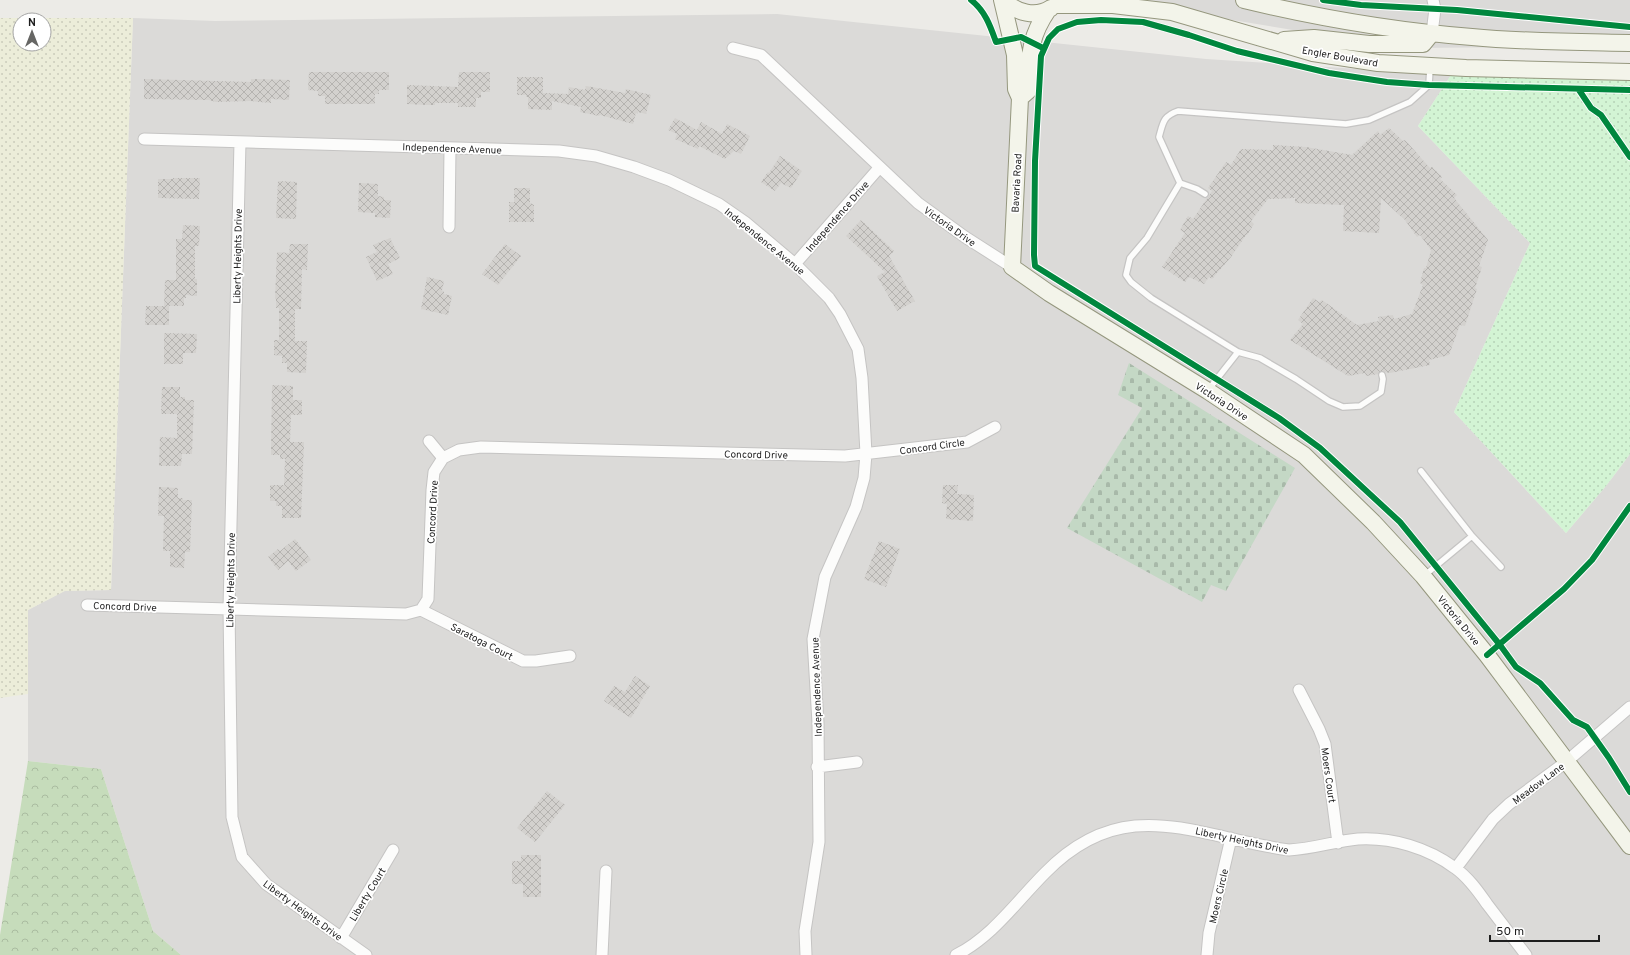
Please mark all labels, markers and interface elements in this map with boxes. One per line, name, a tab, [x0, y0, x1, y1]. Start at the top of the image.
north arrow	[12, 12, 52, 52]
text: N	[28, 16, 36, 30]
street label: Engler Boulevard	[1301, 44, 1379, 71]
street label: Independence Avenue	[402, 141, 502, 158]
street label: Bavaria Road	[1009, 153, 1026, 213]
street label: Independence Drive	[804, 179, 873, 255]
street label: Victoria Drive	[920, 204, 978, 250]
street label: Independence Avenue	[721, 206, 807, 279]
street label: Liberty Heights Drive	[231, 208, 246, 304]
street label: Victoria Drive	[1192, 380, 1250, 424]
street label: Concord Circle	[899, 436, 966, 458]
street label: Concord Drive	[724, 448, 788, 463]
street label: Concord Drive	[425, 480, 442, 544]
street label: Liberty Heights Drive	[224, 532, 239, 628]
street label: Victoria Drive	[1434, 593, 1482, 649]
street label: Concord Drive	[93, 600, 157, 615]
street label: Saratoga Court	[448, 621, 515, 664]
street label: Independence Avenue	[809, 637, 826, 737]
street label: Moers Court	[1317, 747, 1338, 804]
street label: Meadow Lane	[1510, 760, 1567, 808]
street label: Liberty Heights Drive	[1194, 825, 1290, 858]
street label: Liberty Court	[347, 865, 389, 924]
street label: Moers Circle	[1207, 868, 1232, 925]
street label: Liberty Heights Drive	[260, 878, 344, 944]
scale bar	[1490, 917, 1599, 943]
text: 50 m	[1496, 924, 1524, 940]

